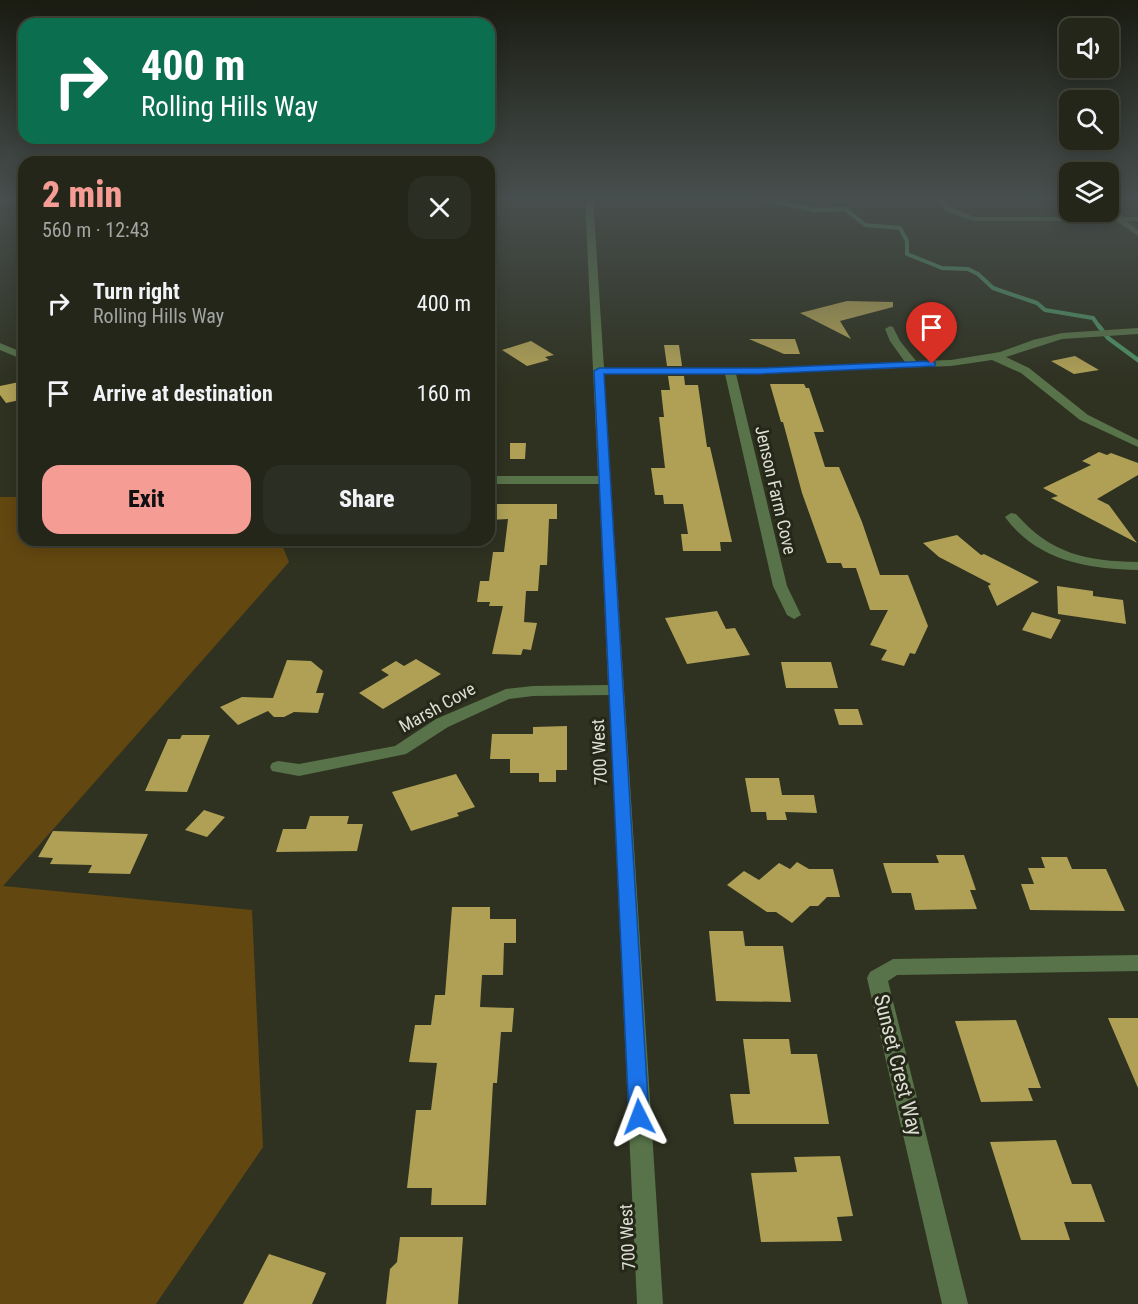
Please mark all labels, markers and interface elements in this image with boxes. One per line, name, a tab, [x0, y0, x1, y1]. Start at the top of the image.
map controls	[1059, 18, 1119, 222]
button: sound	[1059, 18, 1119, 78]
text: 400 m	[141, 41, 246, 90]
icon: right	[42, 42, 120, 120]
button: search	[1059, 90, 1119, 150]
text: Rolling Hills Way	[141, 91, 318, 123]
button: layers	[1059, 162, 1119, 222]
text: 2 min	[42, 174, 122, 216]
button: close	[408, 176, 471, 239]
text: 560 m · 12:43	[42, 218, 149, 242]
text: Turn right	[93, 279, 180, 304]
icon: right	[42, 287, 75, 320]
text: 400 m	[417, 291, 471, 316]
pin	[906, 302, 957, 364]
text: Rolling Hills Way	[93, 304, 224, 328]
icon: arrive	[915, 311, 948, 344]
icon: arrive	[42, 377, 75, 410]
text: Arrive at destination	[93, 381, 273, 406]
text: 160 m	[417, 381, 471, 406]
street label: Jenson Farm Cove	[751, 424, 801, 556]
button: Exit	[42, 465, 251, 534]
button: Share	[263, 465, 471, 534]
street label: Marsh Cove	[395, 677, 479, 737]
street label: 700 West	[587, 718, 611, 786]
street label: Sunset Crest Way	[869, 992, 927, 1138]
position arrow	[607, 1085, 671, 1149]
street label: 700 West	[615, 1203, 639, 1271]

